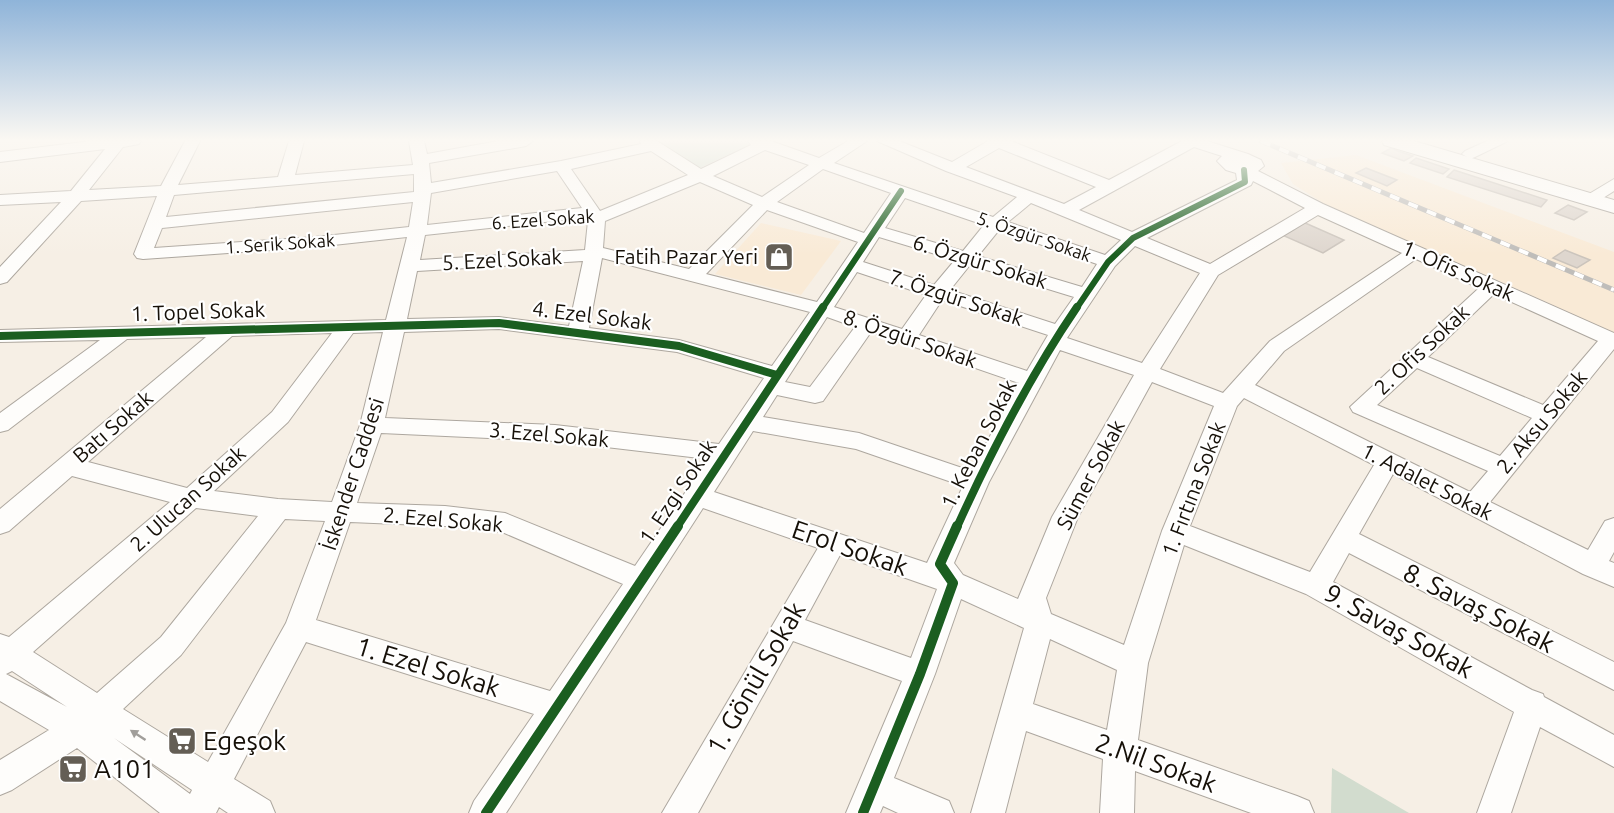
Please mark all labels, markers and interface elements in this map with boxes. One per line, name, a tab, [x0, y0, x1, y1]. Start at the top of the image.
street label: 6. Ezel Sokak	[491, 205, 595, 233]
street label: 5. Özgür Sokak	[974, 207, 1094, 265]
street label: 1. Serik Sokak	[224, 229, 335, 257]
street label: 6. Özgür Sokak	[910, 229, 1051, 293]
street label: 1. Ofis Sokak	[1399, 235, 1519, 306]
shop icon: Fatih Pazar Yeri	[763, 241, 795, 273]
street label: 5. Ezel Sokak	[441, 244, 563, 274]
place label: Fatih Pazar Yeri	[615, 244, 758, 268]
street label: 7. Özgür Sokak	[886, 264, 1027, 330]
street label: 4. Ezel Sokak	[531, 296, 654, 334]
street label: 1. Topel Sokak	[130, 297, 266, 325]
street label: 2. Ofis Sokak	[1369, 299, 1474, 399]
street label: 8. Özgür Sokak	[840, 304, 981, 372]
street label: 2. Aksu Sokak	[1491, 365, 1592, 478]
street label: 1. Keban Sokak	[935, 375, 1021, 512]
street label: Batı Sokak	[68, 385, 157, 467]
street label: İskender Caddesi	[316, 394, 388, 553]
street label: Sümer Sokak	[1051, 415, 1129, 533]
street label: 3. Ezel Sokak	[488, 417, 610, 451]
street label: 1. Fırtına Sokak	[1156, 418, 1230, 559]
street label: 1. Ezgi Sokak	[634, 435, 721, 548]
street label: 1. Adalet Sokak	[1358, 438, 1497, 525]
street label: 2. Ulucan Sokak	[125, 440, 250, 556]
street label: 2. Ezel Sokak	[382, 502, 504, 536]
street label: Erol Sokak	[788, 514, 912, 581]
street label: 8. Savaş Sokak	[1399, 557, 1560, 658]
street label: 9. Savaş Sokak	[1320, 578, 1479, 683]
street label: 1. Gönül Sokak	[700, 597, 811, 759]
street label: 1. Ezel Sokak	[353, 631, 504, 702]
supermarket icon: Egeşok	[166, 725, 198, 757]
place label: Egeşok	[203, 726, 286, 755]
street label: 2.Nil Sokak	[1091, 727, 1221, 798]
one-way arrow	[131, 729, 147, 741]
supermarket icon: A101	[57, 753, 89, 785]
place label: A101	[94, 754, 155, 783]

